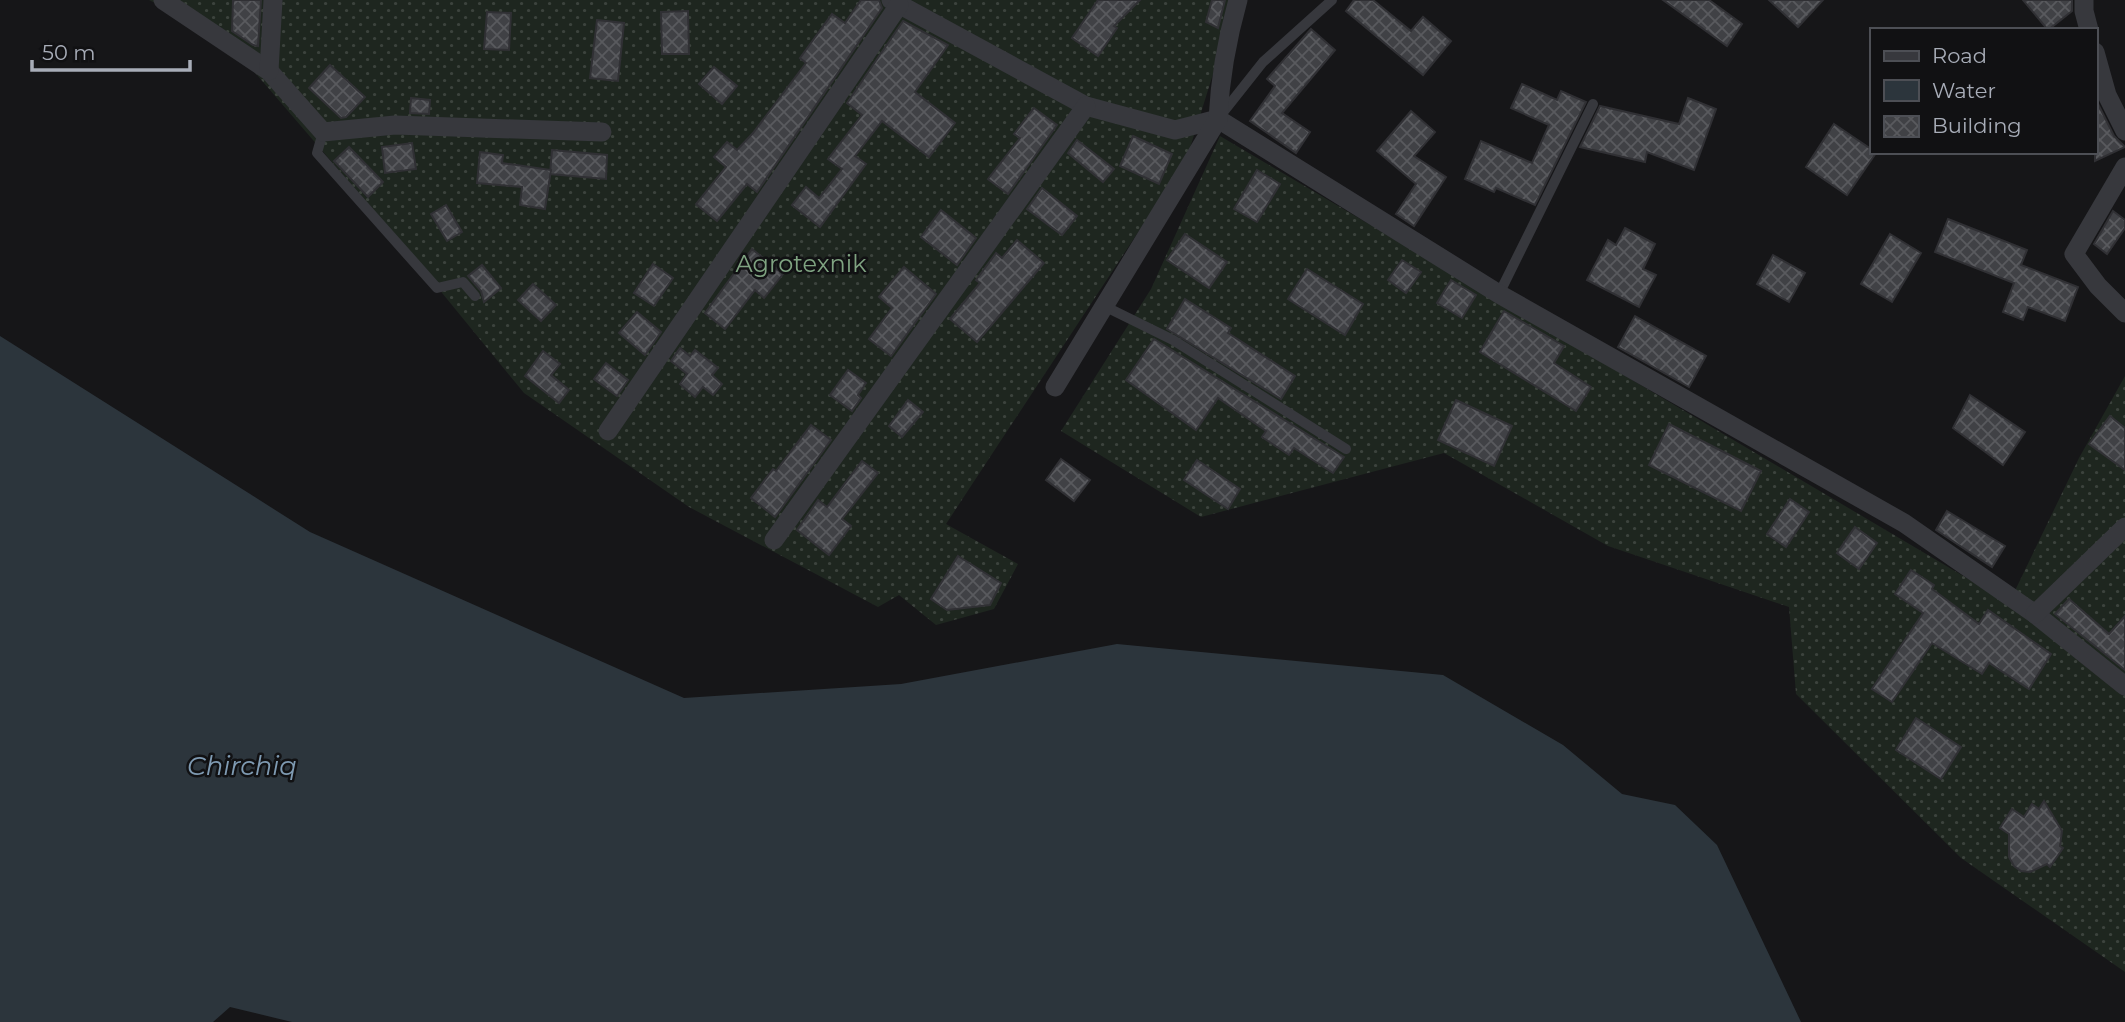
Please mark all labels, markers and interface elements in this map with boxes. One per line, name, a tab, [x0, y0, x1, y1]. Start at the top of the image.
scale bar	[32, 28, 189, 72]
legend	[1870, 28, 2097, 154]
text: 50 m	[42, 40, 96, 65]
text: Road	[1932, 43, 1987, 68]
text: Water	[1932, 78, 1996, 103]
text: Building	[1932, 113, 2022, 138]
park label: Agrotexnik	[735, 249, 867, 278]
water label: Chirchiq	[187, 750, 297, 782]

